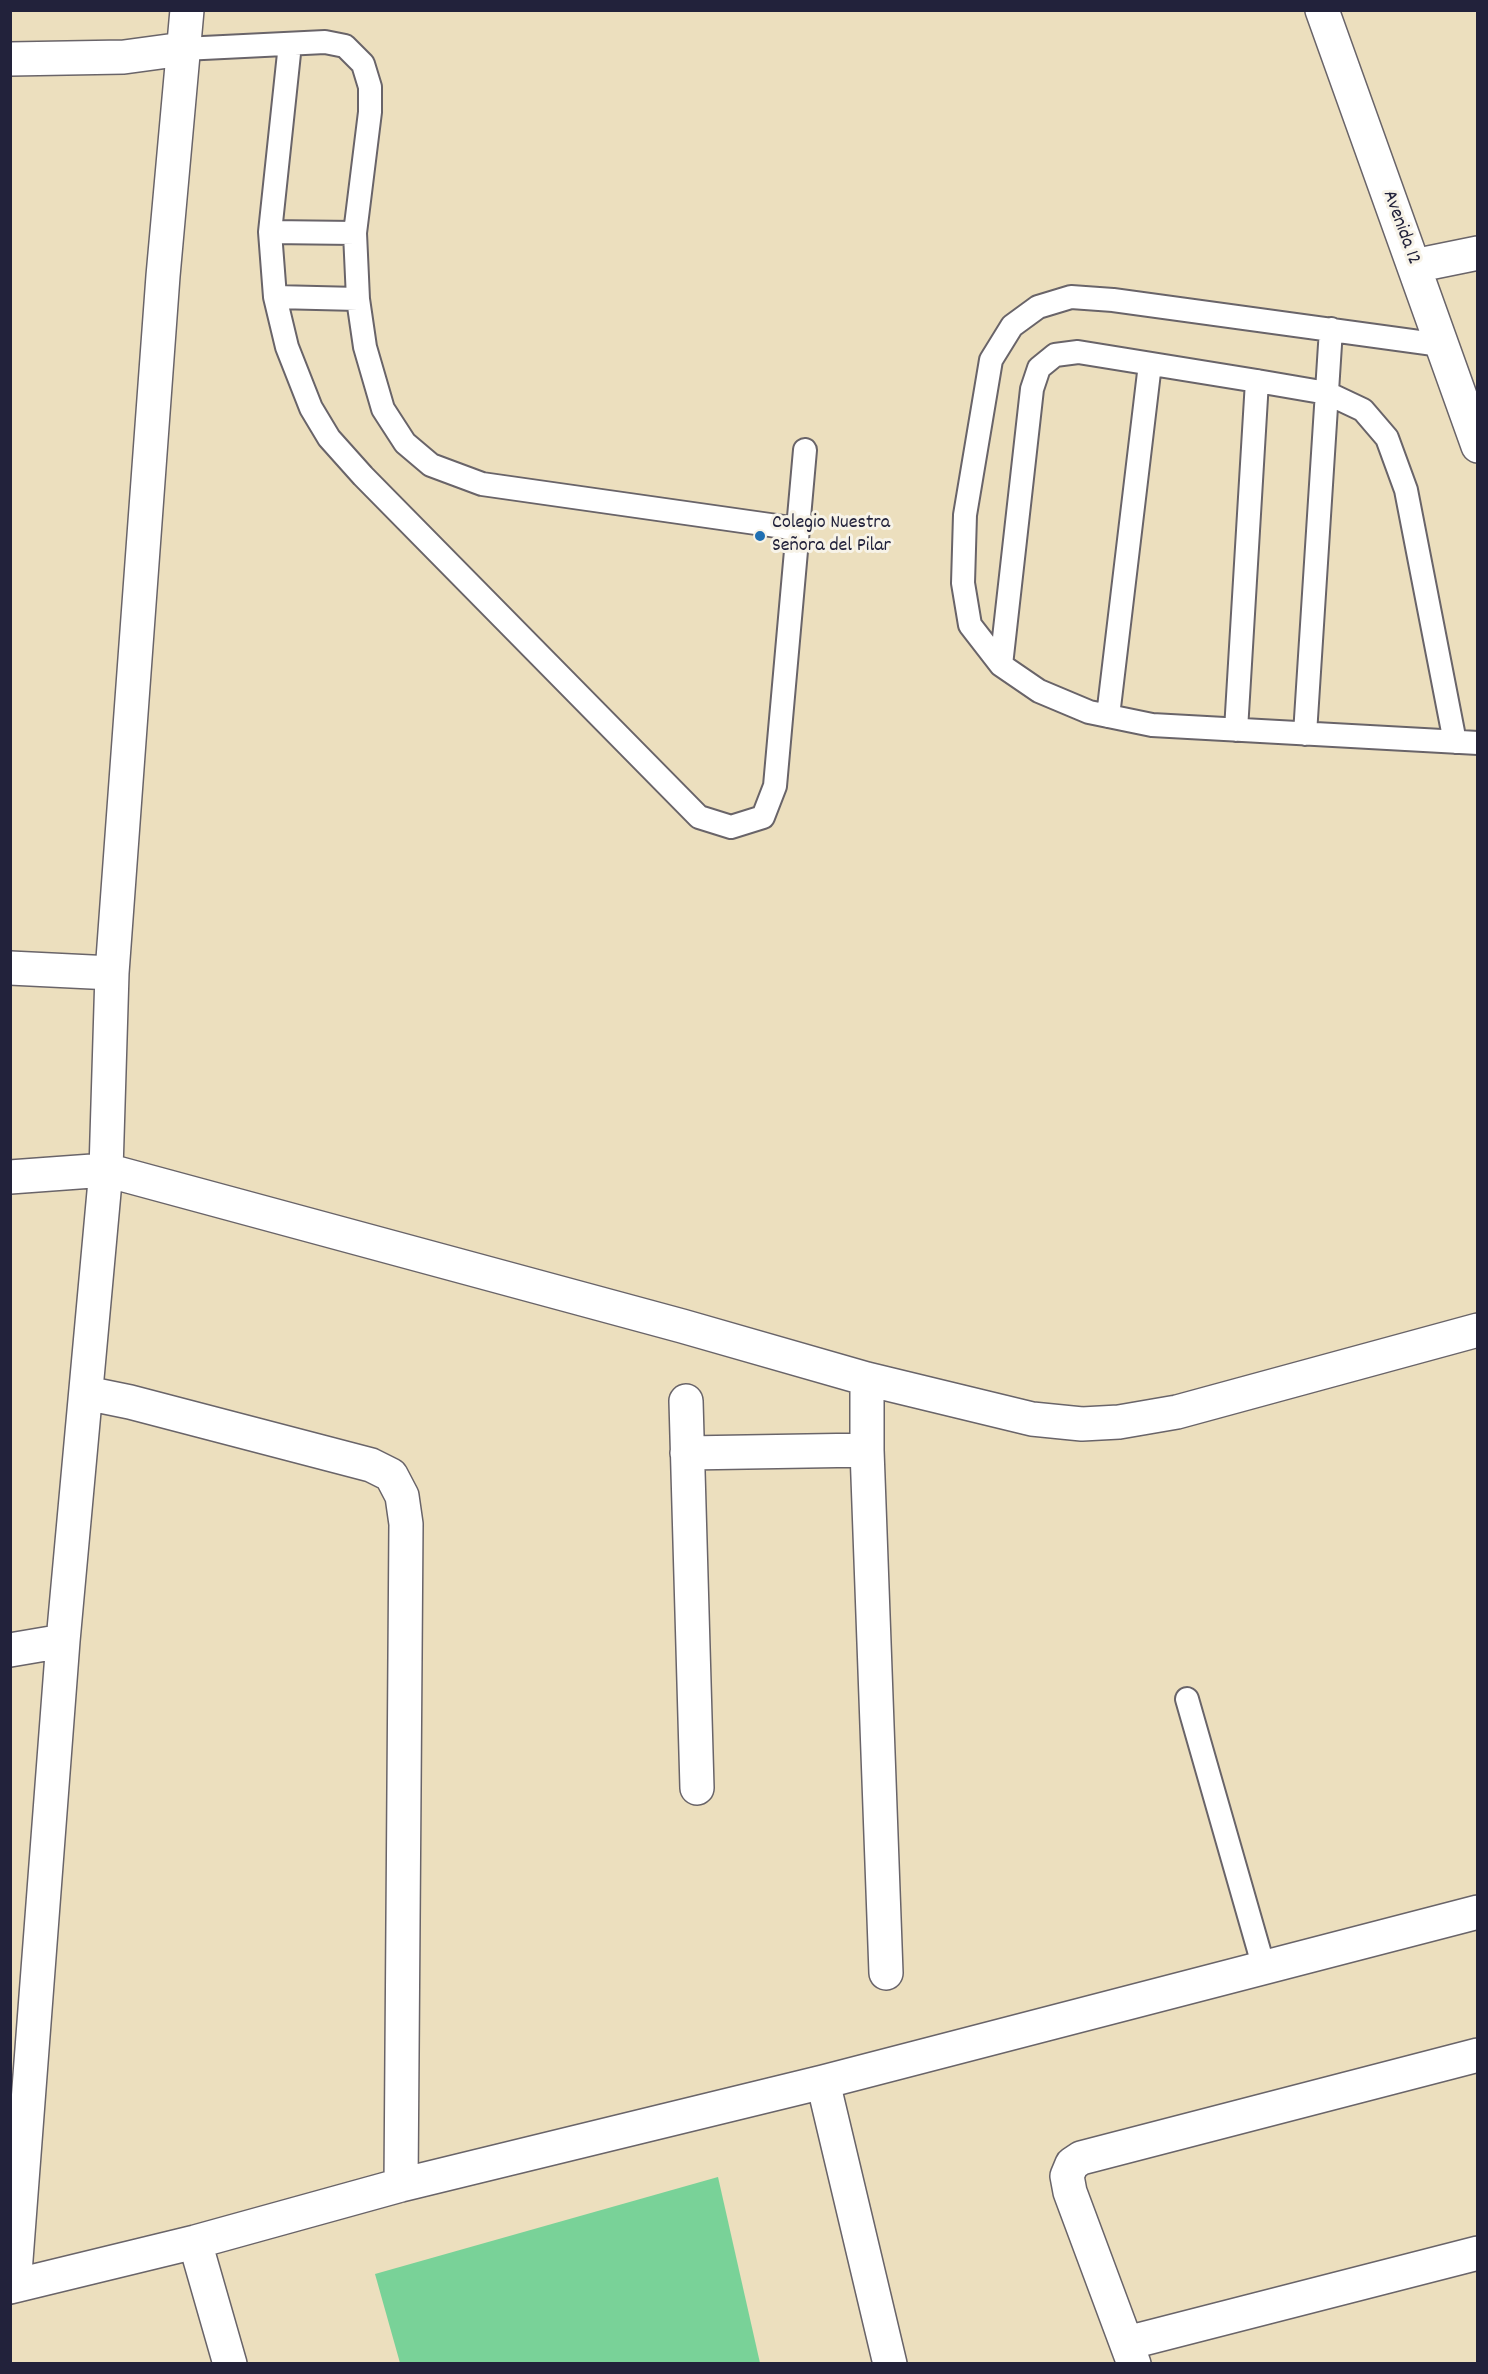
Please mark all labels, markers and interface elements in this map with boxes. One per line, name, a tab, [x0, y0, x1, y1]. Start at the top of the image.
street label: Avenida 12	[1375, 188, 1425, 268]
place label: Colegio Nuestra Señora del Pilar	[772, 512, 891, 559]
marker: Colegio Nuestra Señora del Pilar	[753, 529, 767, 543]

